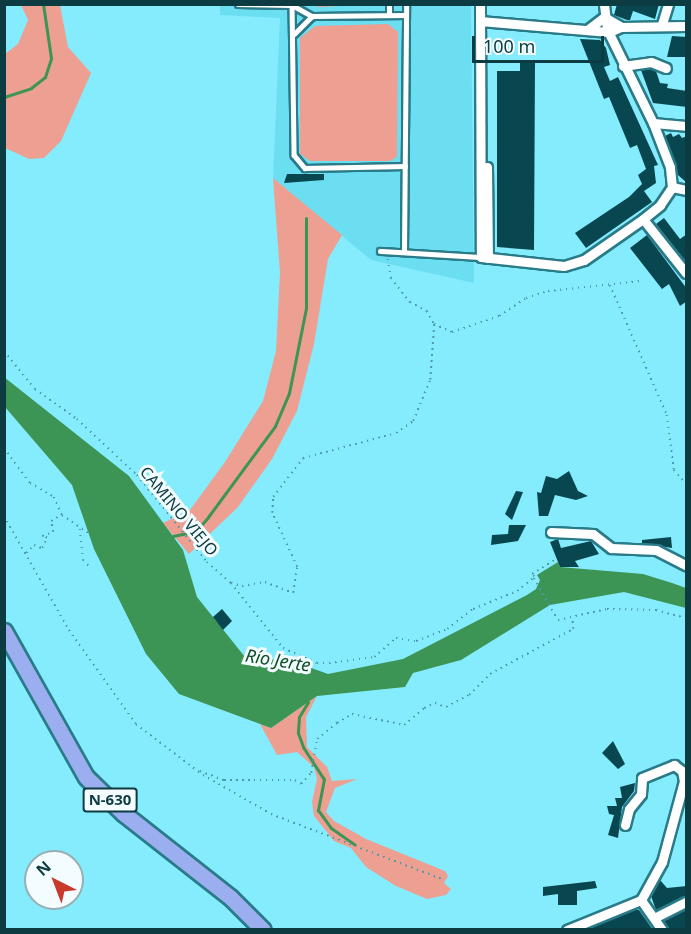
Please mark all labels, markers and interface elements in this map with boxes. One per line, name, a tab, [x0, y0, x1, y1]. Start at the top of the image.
scale bar	[475, 24, 607, 62]
text: 100 m	[483, 34, 535, 58]
street label: CAMINO VIEJO	[136, 462, 222, 560]
water label: Río Jerte	[244, 644, 312, 676]
road number: N-630	[82, 788, 138, 812]
north arrow	[24, 850, 84, 910]
text: N	[31, 856, 55, 881]

